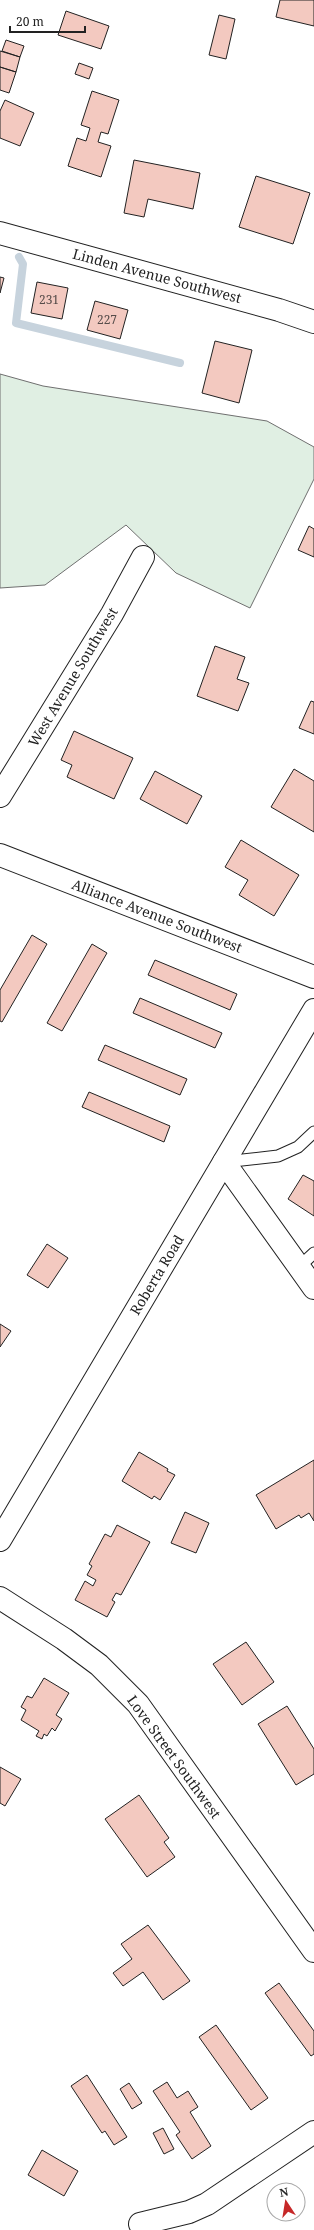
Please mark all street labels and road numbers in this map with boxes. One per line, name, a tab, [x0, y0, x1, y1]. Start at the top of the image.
street label: Linden Avenue Southwest	[71, 244, 244, 307]
street label: West Avenue Southwest	[23, 604, 122, 750]
street label: Alliance Avenue Southwest	[69, 874, 245, 957]
street label: Roberta Road	[125, 1231, 188, 1318]
street label: Love Street Southwest	[123, 1691, 226, 1822]

